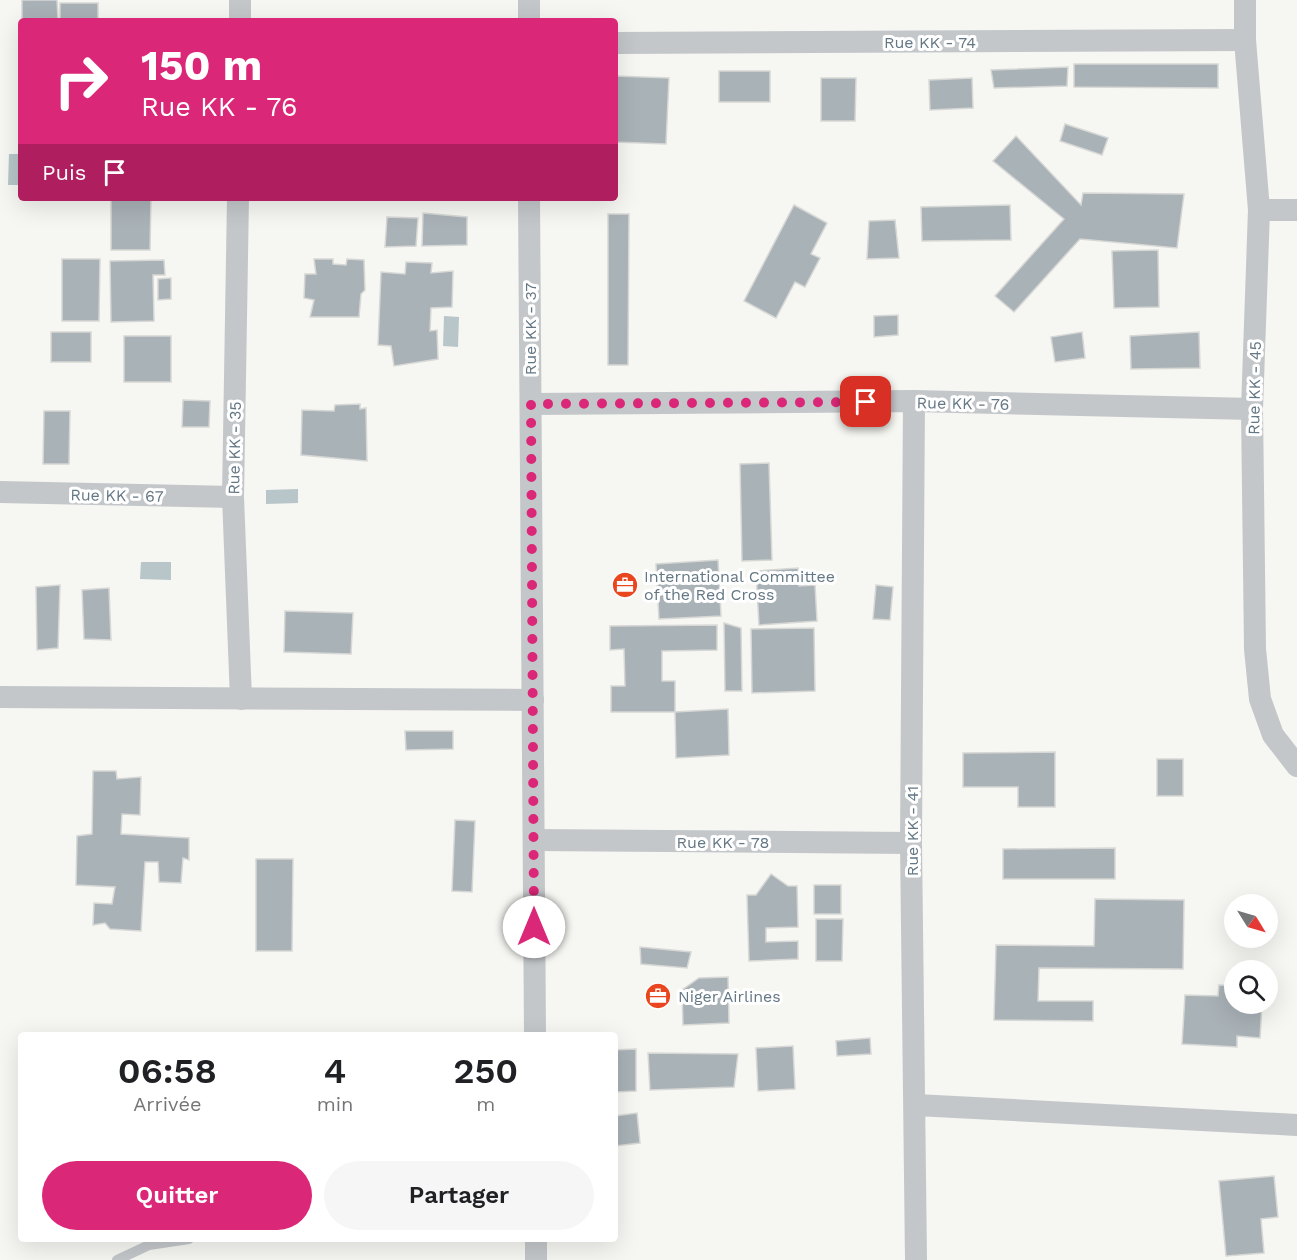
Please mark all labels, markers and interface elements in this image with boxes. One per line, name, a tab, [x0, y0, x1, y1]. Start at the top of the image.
street label: Rue KK - 74	[884, 33, 976, 52]
text: 150 m	[141, 41, 262, 90]
icon: right	[42, 42, 120, 120]
text: Rue KK - 76	[141, 91, 297, 123]
icon: arrive	[98, 156, 131, 189]
text: Puis	[42, 160, 86, 185]
street label: Rue KK - 37	[521, 283, 540, 375]
street label: Rue KK - 45	[1244, 341, 1265, 435]
pin	[840, 376, 891, 427]
icon: arrive	[849, 385, 882, 418]
street label: Rue KK - 76	[917, 393, 1009, 414]
street label: Rue KK - 35	[224, 401, 245, 495]
street label: Rue KK - 67	[70, 485, 164, 506]
place label: International Committee of the Red Cross	[644, 567, 835, 604]
office icon: International Committee of the Red Cross	[610, 570, 640, 600]
street label: Rue KK - 41	[903, 786, 922, 876]
street label: Rue KK - 78	[677, 833, 769, 852]
north arrow	[1224, 894, 1278, 948]
map controls	[1224, 894, 1278, 1014]
position arrow	[502, 895, 566, 959]
button: search	[1224, 960, 1278, 1014]
office icon: Niger Airlines	[643, 981, 673, 1011]
place label: Niger Airlines	[678, 987, 781, 1006]
text: 06:58	[118, 1050, 217, 1092]
text: 4	[324, 1050, 346, 1092]
text: 250	[453, 1050, 518, 1092]
text: Arrivée	[133, 1092, 201, 1116]
text: min	[317, 1092, 353, 1116]
text: m	[476, 1092, 495, 1116]
button: Quitter	[42, 1161, 312, 1230]
button: Partager	[324, 1161, 594, 1230]

